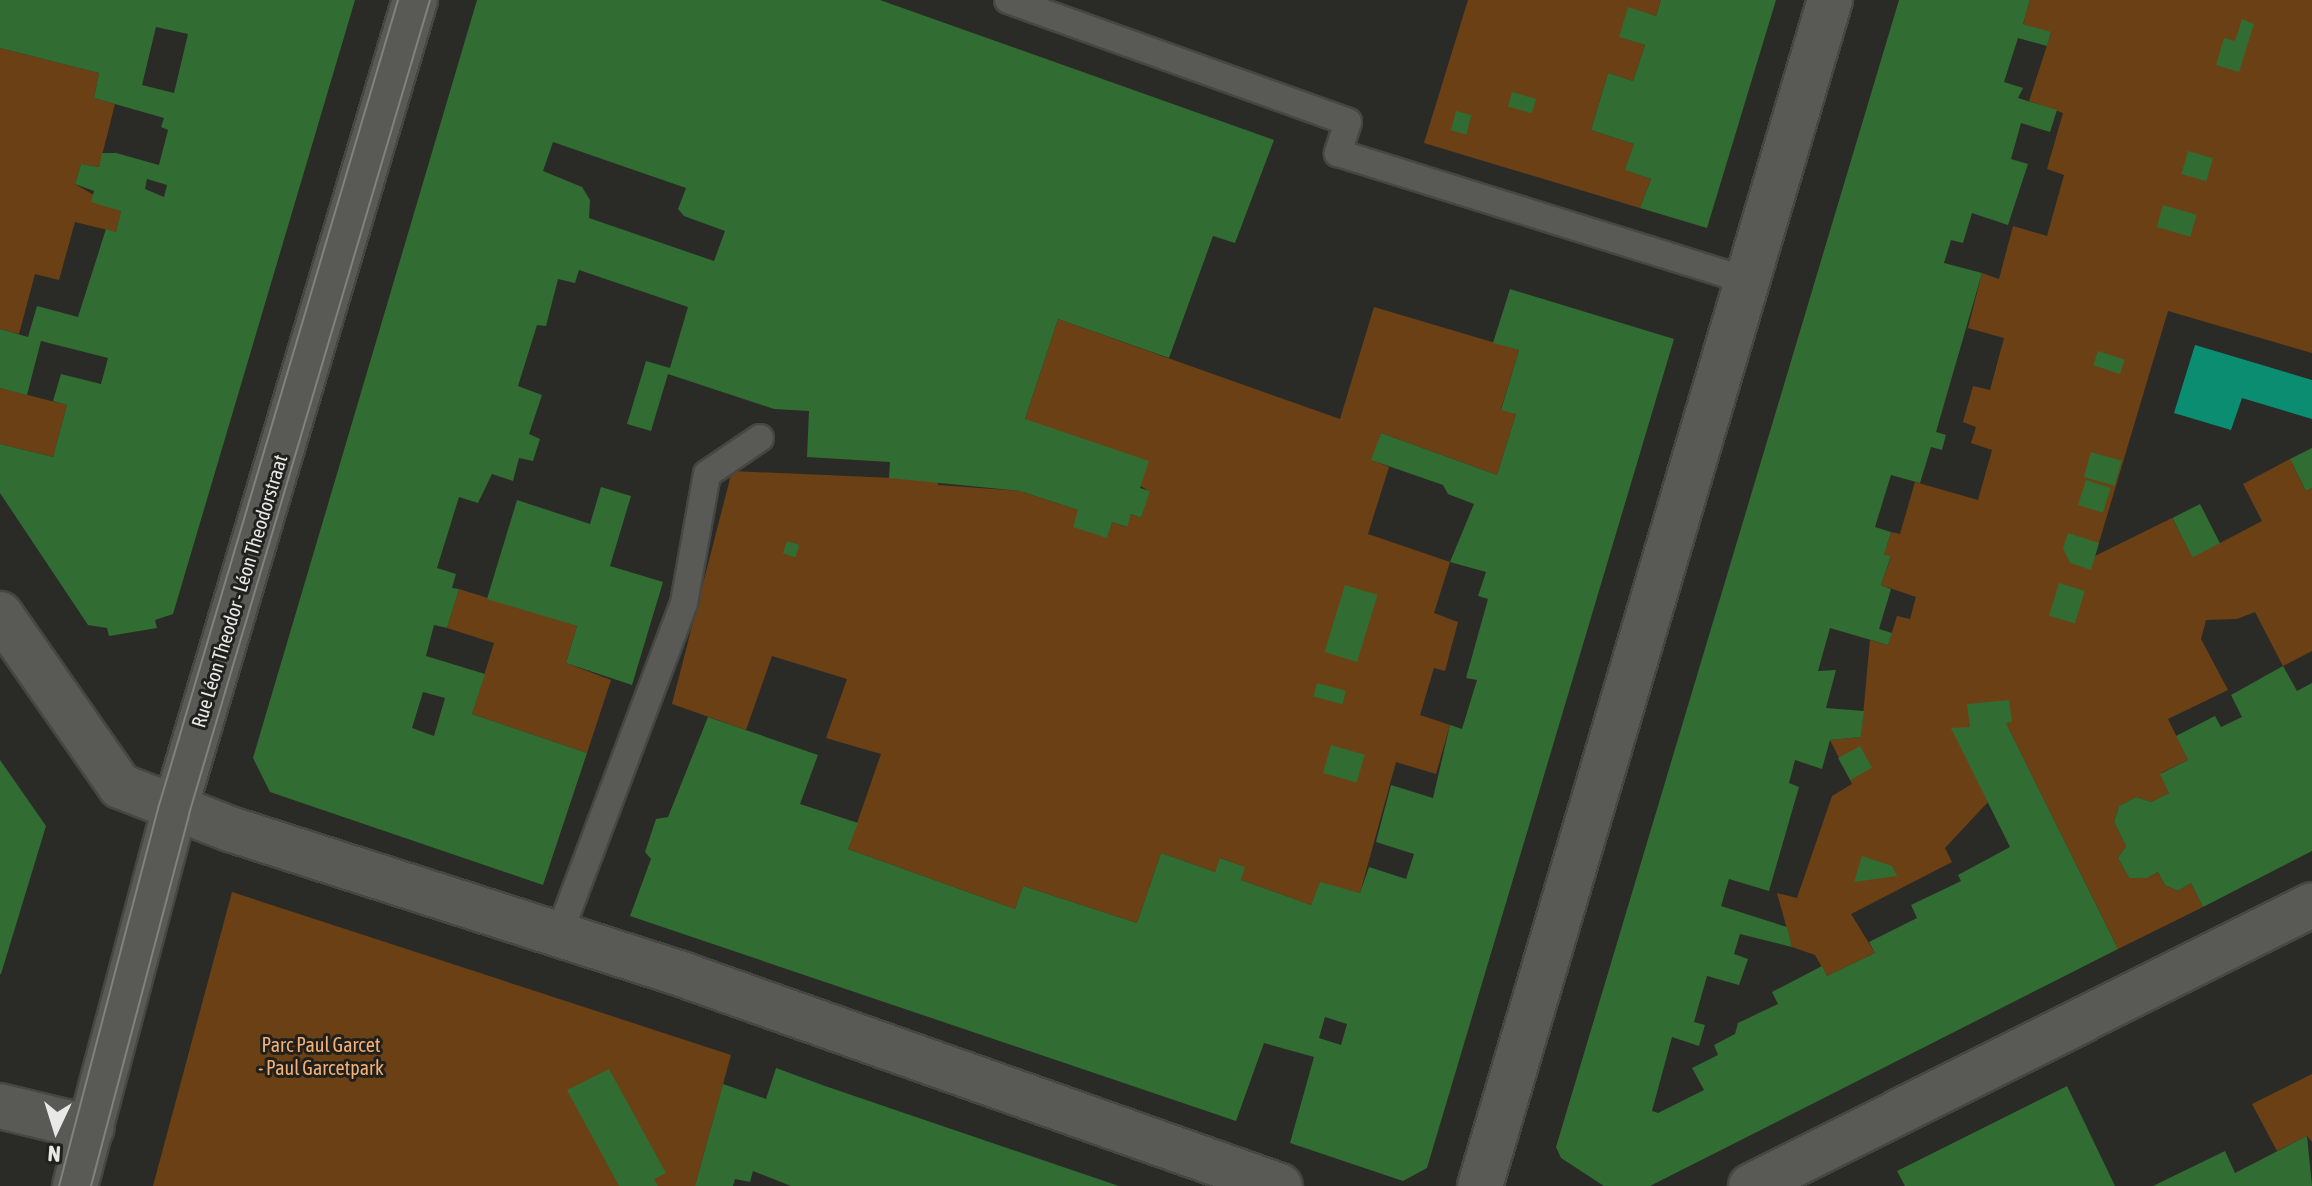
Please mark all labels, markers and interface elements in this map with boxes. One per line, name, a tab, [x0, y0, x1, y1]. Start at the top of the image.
street label: Rue Léon Theodor - Léon Theodorstraat	[186, 452, 292, 730]
park label: Parc Paul Garcet - Paul Garcetpark	[258, 1033, 384, 1080]
north arrow	[16, 1090, 96, 1170]
text: N	[47, 1141, 62, 1167]

